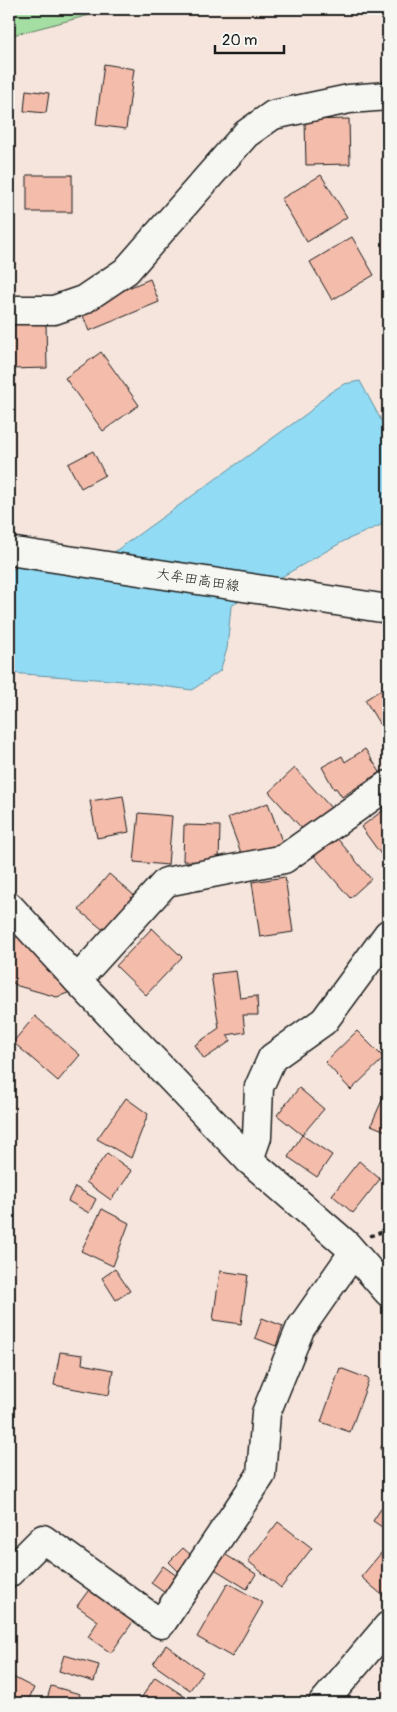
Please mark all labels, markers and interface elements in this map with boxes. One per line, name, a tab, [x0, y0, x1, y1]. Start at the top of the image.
scale bar	[215, 22, 283, 54]
text: 20 m	[222, 31, 257, 50]
street label: 大牟田高田線	[155, 565, 241, 595]

